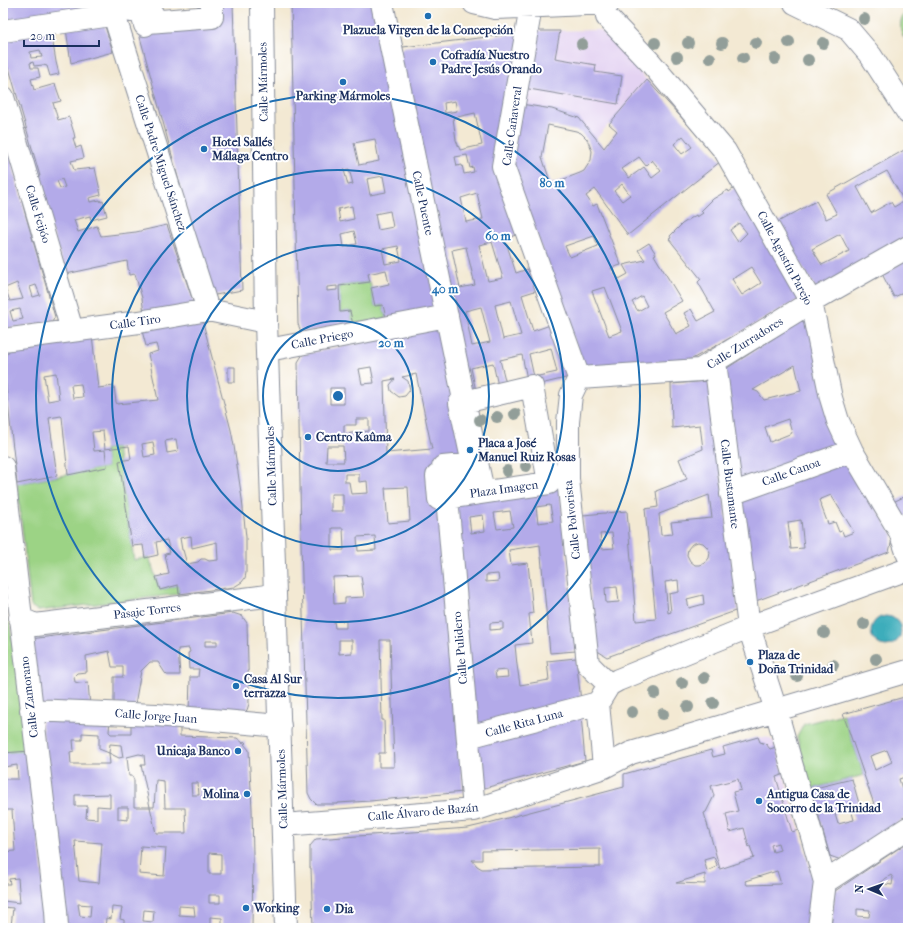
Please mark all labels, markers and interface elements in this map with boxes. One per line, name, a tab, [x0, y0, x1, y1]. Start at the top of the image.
marker: Plazuela Virgen de la Concepción	[423, 11, 433, 21]
scale bar	[24, 22, 99, 48]
place label: Plazuela Virgen de la Concepción	[343, 23, 514, 38]
text: 20 m	[30, 29, 55, 43]
street label: Calle Mármoles	[255, 41, 271, 122]
place label: Cofradía Nuestro Padre Jesús Orando	[441, 48, 542, 77]
marker: Cofradía Nuestro Padre Jesús Orando	[428, 57, 438, 67]
marker: Parking Mármoles	[338, 77, 348, 87]
street label: Calle Cañaveral	[499, 85, 525, 167]
place label: Parking Mármoles	[296, 89, 391, 104]
street label: Calle Padre Miguel Sánchez	[132, 93, 190, 234]
place label: Hotel Sallés Málaga Centro	[211, 135, 288, 164]
marker: Hotel Sallés Málaga Centro	[199, 144, 209, 154]
street label: Calle Puente	[409, 169, 437, 237]
text: 80 m	[539, 176, 566, 190]
street label: Calle Feijóo	[23, 183, 53, 245]
street label: Calle Agustín Parejo	[754, 209, 816, 307]
text: 60 m	[485, 229, 512, 243]
text: 40 m	[431, 282, 459, 297]
street label: Calle Tiro	[109, 312, 161, 332]
street label: Calle Zurradores	[704, 314, 786, 372]
street label: Calle Priego	[290, 326, 354, 352]
text: 20 m	[378, 336, 405, 350]
centre of rings	[331, 389, 345, 403]
street label: Calle Mármoles	[263, 425, 279, 506]
place label: Centro Kaûma	[316, 430, 392, 444]
marker: Centro Kaûma	[303, 432, 313, 442]
place label: Placa a José Manuel Ruiz Rosas	[477, 436, 576, 464]
street label: Calle Bustamante	[718, 438, 742, 530]
marker: Placa a José Manuel Ruiz Rosas	[465, 445, 475, 455]
street label: Calle Canoa	[760, 455, 822, 489]
street label: Plaza Imagen	[469, 477, 539, 501]
street label: Calle Polvorista	[561, 479, 583, 560]
street label: Pasaje Torres	[113, 600, 182, 622]
street label: Calle Pulidero	[450, 611, 470, 685]
place label: Plaza de Doña Trinidad	[758, 648, 834, 676]
street label: Calle Zamorano	[17, 655, 41, 739]
marker: Plaza de Doña Trinidad	[745, 657, 755, 667]
place label: Casa Al Sur terrazza	[243, 672, 303, 700]
marker: Casa Al Sur terrazza	[231, 681, 241, 691]
street label: Calle Jorge Juan	[114, 706, 198, 726]
street label: Calle Rita Luna	[484, 706, 565, 740]
place label: Unicaja Banco	[156, 744, 230, 758]
marker: Unicaja Banco	[233, 746, 243, 756]
street label: Calle Mármoles	[274, 748, 290, 829]
place label: Molina	[202, 787, 239, 801]
place label: Antigua Casa de Socorro de la Trinidad	[766, 787, 881, 815]
marker: Molina	[242, 789, 252, 799]
marker: Antigua Casa de Socorro de la Trinidad	[754, 796, 764, 806]
street label: Calle Álvaro de Bazán	[367, 799, 479, 824]
north arrow	[849, 869, 889, 909]
text: N	[853, 884, 866, 893]
place label: Working	[253, 901, 300, 916]
place label: Dia	[335, 902, 354, 916]
marker: Working	[241, 903, 251, 913]
marker: Dia	[322, 904, 332, 914]

